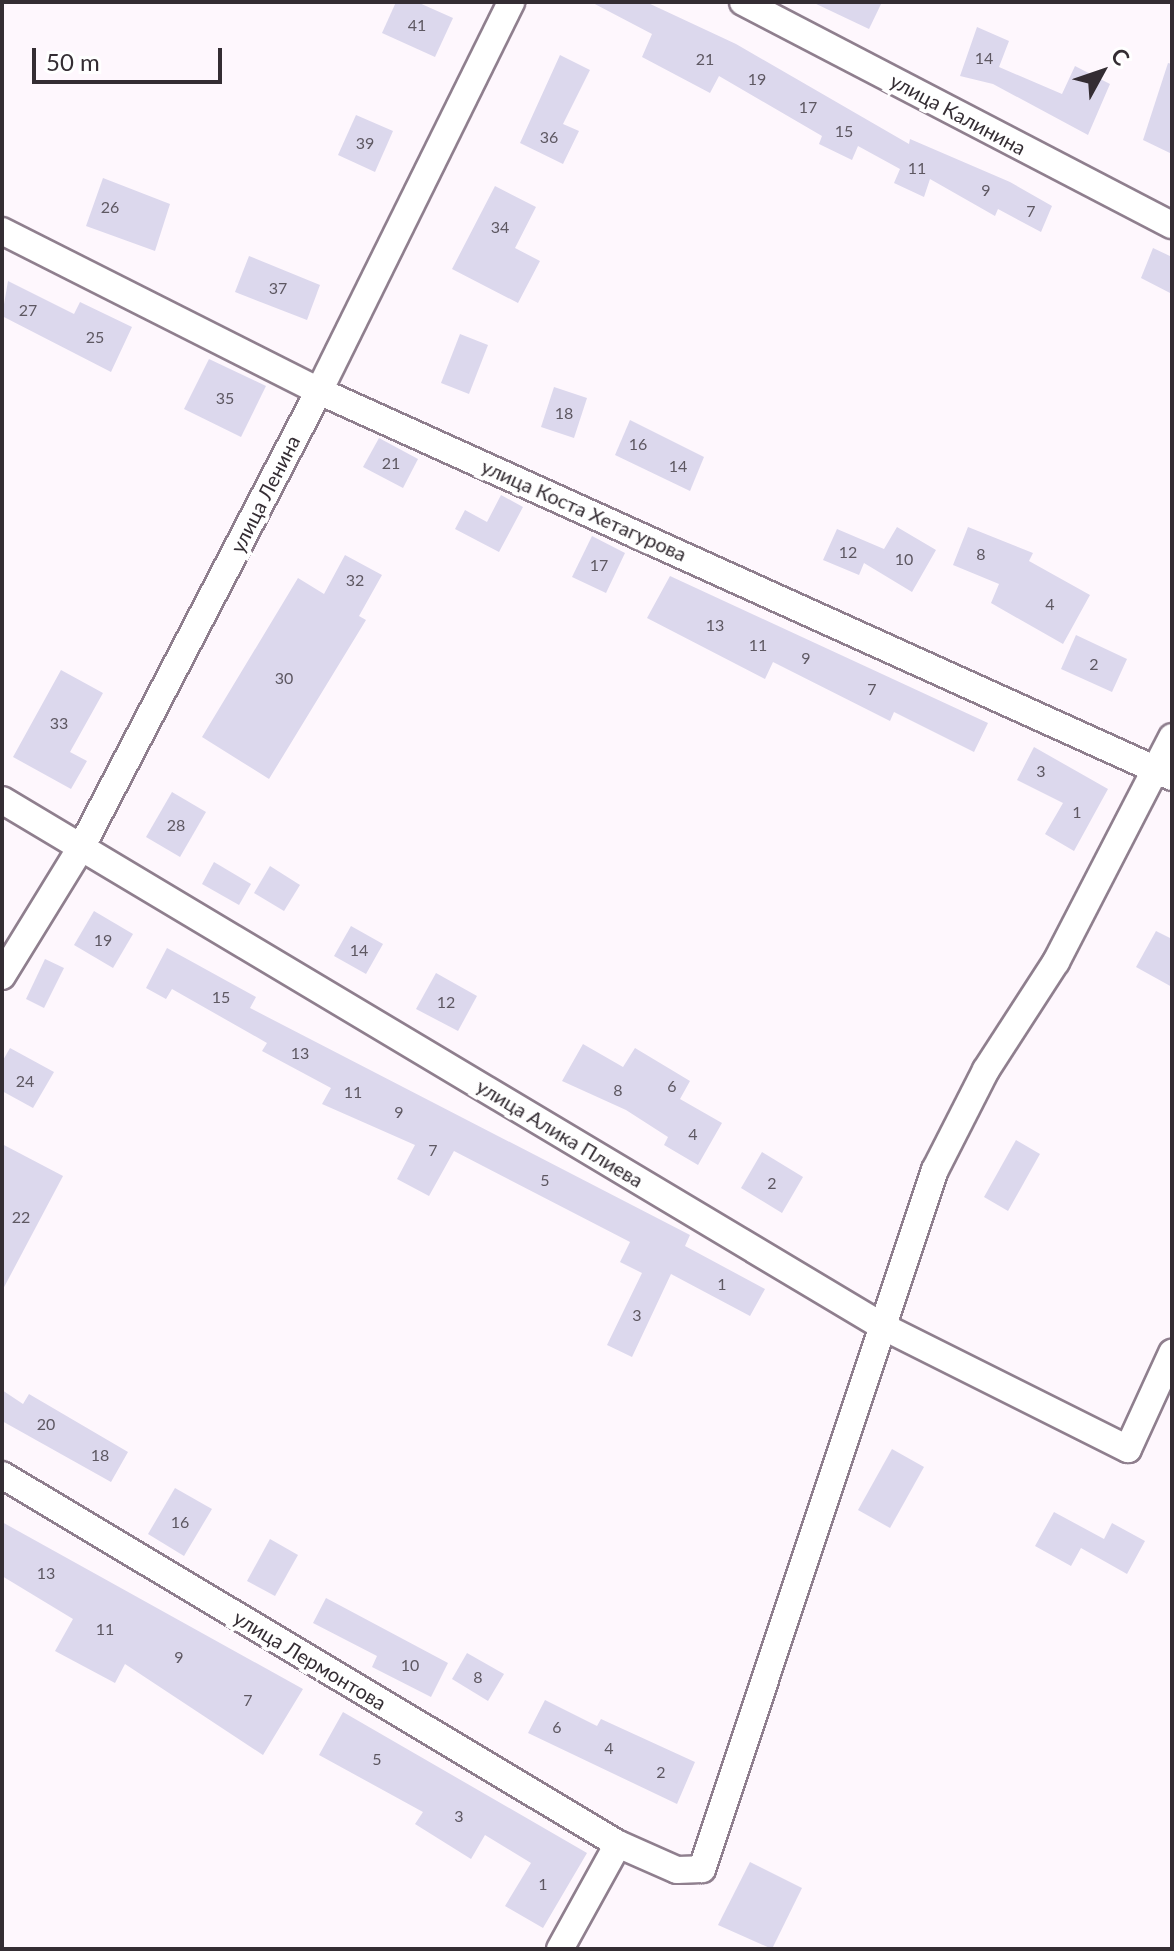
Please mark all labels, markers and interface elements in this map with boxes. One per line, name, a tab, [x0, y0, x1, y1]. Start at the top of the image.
house number: 41	[408, 15, 426, 35]
scale bar	[36, 32, 226, 82]
north arrow	[1062, 32, 1142, 112]
text: С	[1106, 42, 1136, 71]
text: 50 m	[46, 47, 100, 76]
house number: 14	[975, 48, 993, 68]
house number: 21	[696, 49, 714, 69]
street label: улица Калинина	[886, 68, 1030, 160]
house number: 19	[748, 69, 766, 89]
house number: 17	[799, 97, 817, 117]
house number: 15	[835, 121, 853, 141]
house number: 36	[540, 127, 558, 147]
house number: 39	[356, 133, 374, 153]
house number: 11	[908, 158, 926, 178]
house number: 9	[981, 180, 991, 200]
house number: 26	[101, 197, 119, 217]
house number: 7	[1026, 201, 1036, 221]
house number: 34	[491, 217, 509, 237]
house number: 37	[269, 278, 287, 298]
house number: 27	[19, 300, 37, 320]
house number: 25	[86, 327, 104, 347]
house number: 35	[216, 388, 234, 408]
house number: 18	[555, 403, 573, 423]
street label: улица Ленина	[225, 431, 305, 557]
house number: 16	[629, 434, 647, 454]
house number: 21	[382, 453, 400, 473]
street label: улица Коста Хетагурова	[478, 454, 690, 566]
house number: 14	[669, 456, 687, 476]
house number: 12	[839, 542, 857, 562]
house number: 8	[976, 544, 986, 564]
house number: 10	[895, 549, 913, 569]
house number: 17	[590, 555, 608, 575]
house number: 32	[346, 570, 364, 590]
house number: 4	[1045, 594, 1055, 614]
house number: 13	[706, 615, 724, 635]
house number: 11	[749, 635, 767, 655]
house number: 9	[801, 648, 811, 668]
house number: 2	[1089, 654, 1099, 674]
house number: 30	[275, 668, 293, 688]
house number: 7	[867, 679, 877, 699]
house number: 33	[50, 713, 68, 733]
house number: 3	[1036, 761, 1046, 781]
house number: 1	[1072, 802, 1082, 822]
house number: 28	[167, 815, 185, 835]
house number: 19	[94, 930, 112, 950]
house number: 14	[350, 940, 368, 960]
house number: 15	[212, 987, 230, 1007]
house number: 12	[437, 992, 455, 1012]
house number: 13	[291, 1043, 309, 1063]
house number: 24	[16, 1071, 34, 1091]
street label: улица Алика Плиева	[472, 1074, 648, 1192]
house number: 6	[667, 1076, 677, 1096]
house number: 8	[613, 1080, 623, 1100]
house number: 11	[344, 1082, 362, 1102]
house number: 9	[394, 1102, 404, 1122]
house number: 4	[688, 1124, 698, 1144]
house number: 7	[428, 1140, 438, 1160]
house number: 5	[540, 1170, 550, 1190]
house number: 2	[767, 1173, 777, 1193]
house number: 22	[12, 1207, 30, 1227]
house number: 1	[717, 1274, 727, 1294]
house number: 3	[632, 1305, 642, 1325]
house number: 20	[37, 1414, 55, 1434]
house number: 18	[91, 1445, 109, 1465]
house number: 16	[171, 1512, 189, 1532]
house number: 13	[37, 1563, 55, 1583]
street label: улица Лермонтова	[230, 1605, 390, 1715]
house number: 11	[96, 1619, 114, 1639]
house number: 9	[174, 1647, 184, 1667]
house number: 10	[401, 1655, 419, 1675]
house number: 8	[473, 1667, 483, 1687]
house number: 7	[243, 1690, 253, 1710]
house number: 6	[552, 1717, 562, 1737]
house number: 4	[604, 1738, 614, 1758]
house number: 5	[372, 1749, 382, 1769]
house number: 2	[656, 1762, 666, 1782]
house number: 3	[454, 1806, 464, 1826]
house number: 1	[538, 1874, 548, 1894]

